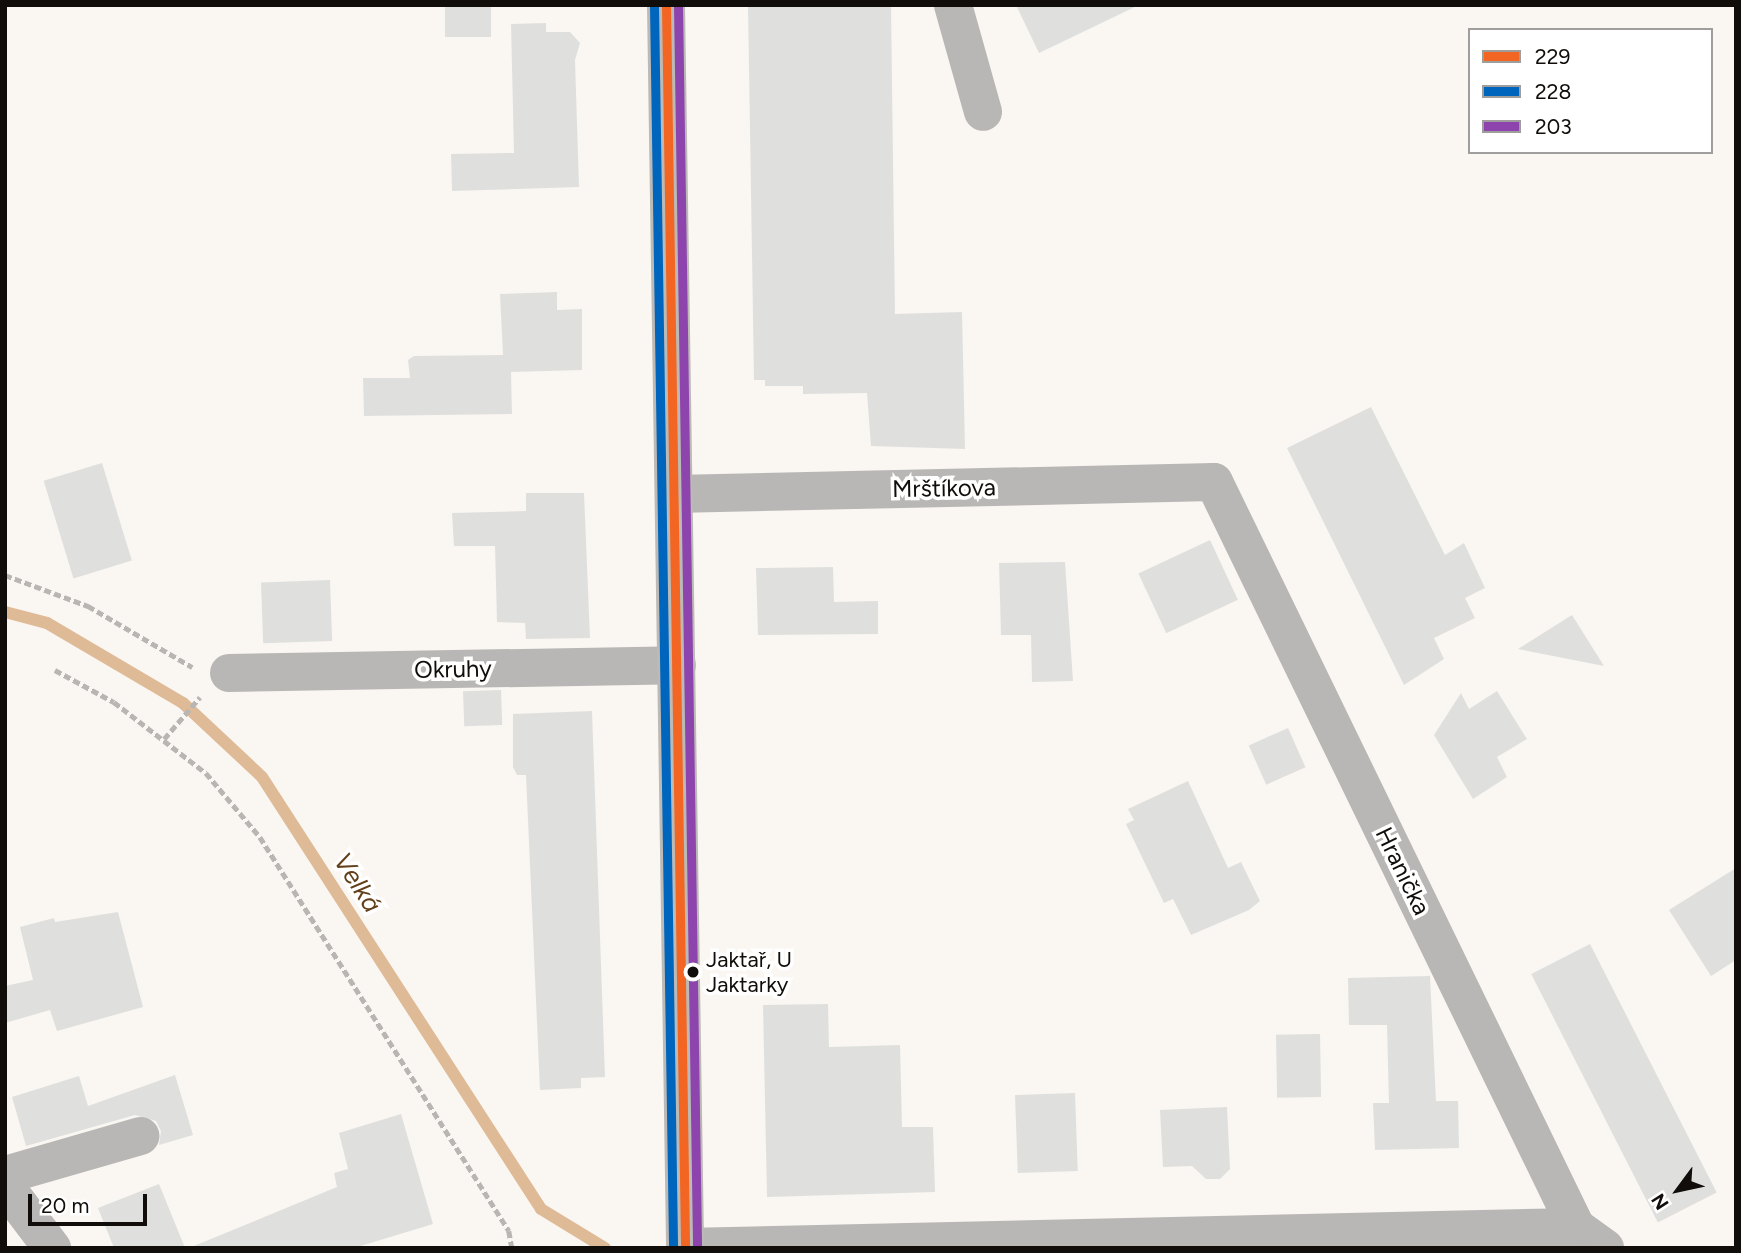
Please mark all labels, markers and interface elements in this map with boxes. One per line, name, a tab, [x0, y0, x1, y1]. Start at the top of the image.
legend	[1468, 28, 1713, 154]
text: 229	[1535, 44, 1570, 69]
text: 228	[1535, 79, 1571, 104]
text: 203	[1535, 114, 1572, 139]
street label: Mrštíkova	[892, 473, 996, 503]
street label: Okruhy	[414, 654, 492, 684]
street label: Hranička	[1369, 822, 1437, 920]
water label: Velká	[326, 847, 388, 919]
place label: Jaktař, U Jaktarky	[706, 946, 792, 998]
marker: Jaktař, U Jaktarky	[686, 965, 700, 979]
north arrow	[1643, 1155, 1713, 1225]
scale bar	[32, 1180, 150, 1224]
text: N	[1646, 1189, 1674, 1214]
text: 20 m	[41, 1193, 89, 1218]

